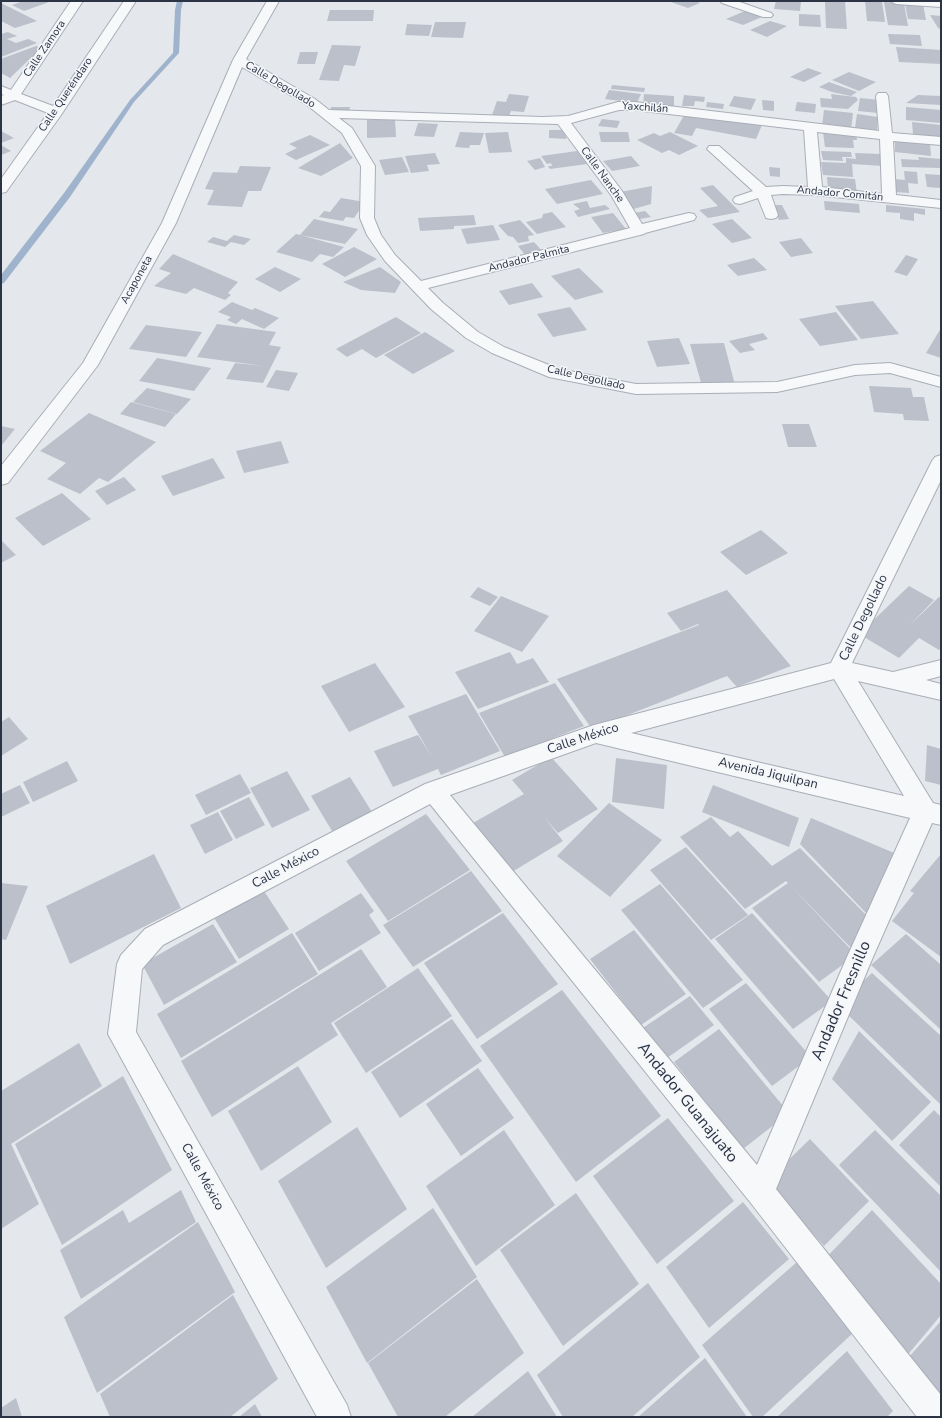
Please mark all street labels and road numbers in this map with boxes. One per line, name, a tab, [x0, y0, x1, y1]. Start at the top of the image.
street label: Calle Zamora	[21, 18, 69, 80]
street label: Calle Queréndaro	[36, 55, 96, 135]
street label: Calle Degollado	[242, 59, 318, 111]
street label: Yaxchilán	[621, 100, 669, 116]
street label: Calle Nanche	[577, 145, 627, 205]
street label: Andador Comitán	[796, 184, 884, 204]
street label: Andador Palmita	[487, 243, 571, 275]
street label: Acaponeta	[118, 254, 156, 306]
street label: Calle Degollado	[546, 363, 626, 393]
street label: Calle Degollado	[836, 572, 892, 664]
street label: Calle México	[545, 720, 621, 758]
street label: Avenida Jiquilpan	[717, 755, 819, 793]
street label: Calle México	[250, 844, 322, 892]
street label: Andador Fresnillo	[808, 938, 876, 1064]
street label: Andador Guanajuato	[633, 1039, 741, 1167]
street label: Calle México	[177, 1141, 227, 1213]

